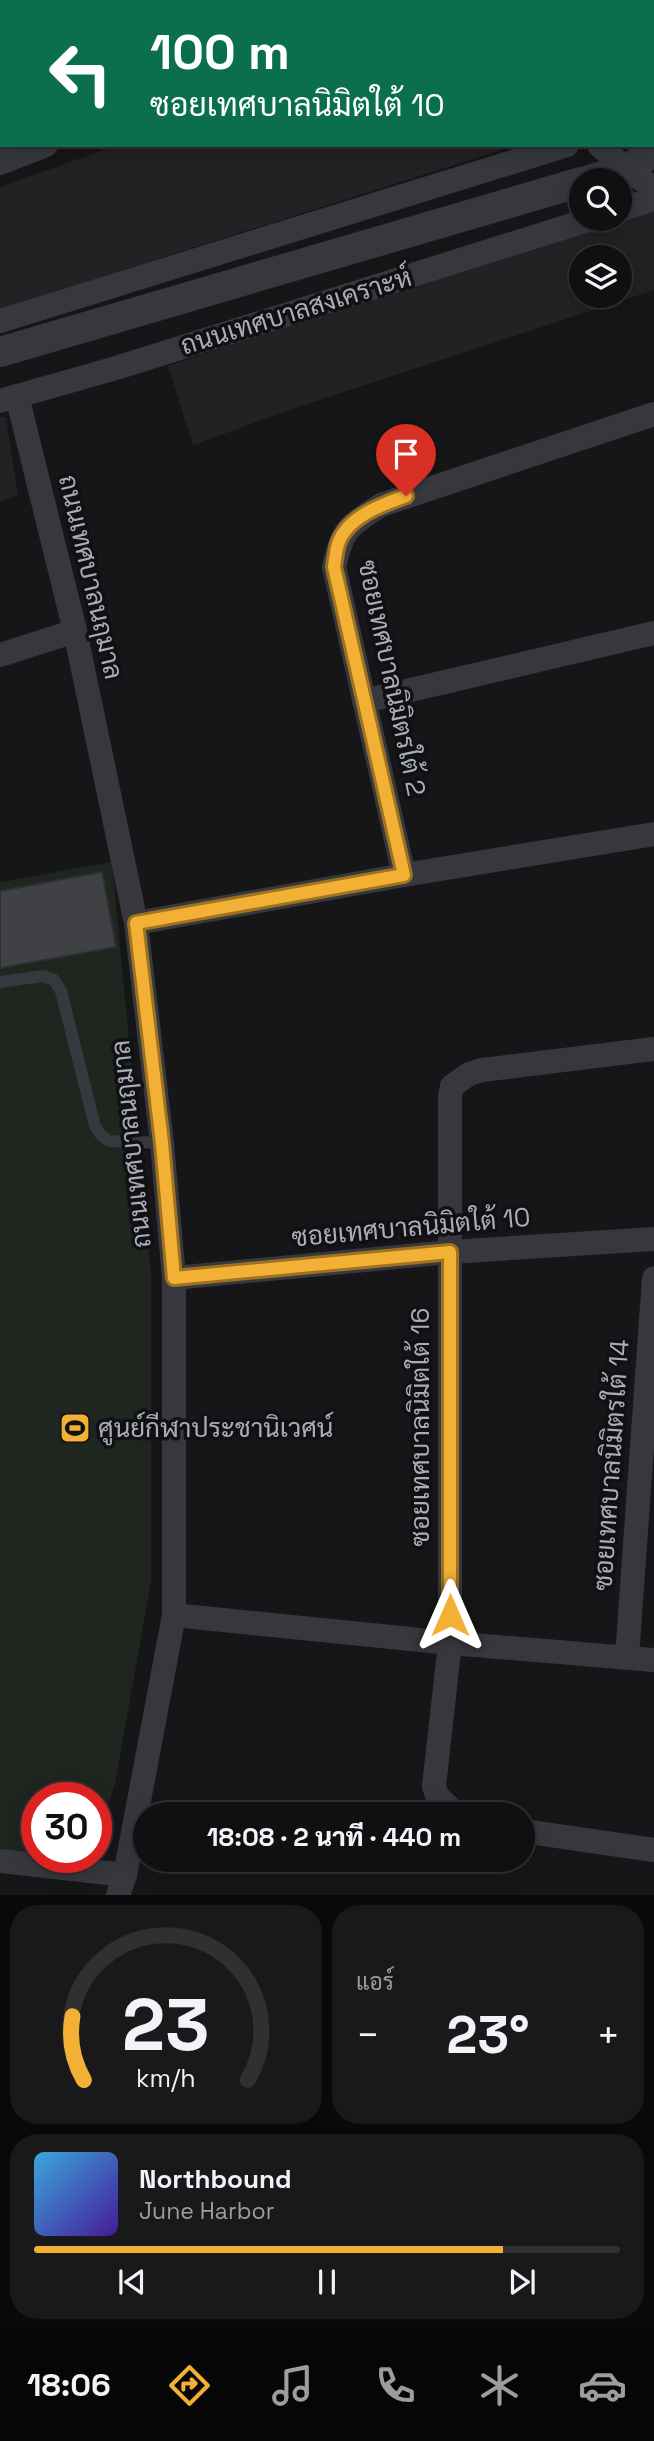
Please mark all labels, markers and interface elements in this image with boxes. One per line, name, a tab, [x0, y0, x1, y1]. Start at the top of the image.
text: 100 m	[150, 21, 290, 83]
icon: left	[35, 28, 126, 119]
text: ซอยเทศบาลนิมิตใต้ 10	[150, 85, 445, 125]
map controls	[569, 168, 632, 308]
button: search	[569, 168, 632, 231]
button: layers	[569, 245, 632, 308]
street label: ถนนเทศบาลสงเคราะห์	[176, 260, 416, 362]
pin	[376, 424, 436, 496]
icon: arrive	[387, 435, 425, 473]
street label: ถนนเทศบาลนฤมาล	[51, 471, 131, 683]
street label: ซอยเทศบาลนิมิตรใต้ 2	[350, 557, 434, 799]
street label: ถนนเทศบาลนฤมาล	[103, 1038, 159, 1250]
street label: ซอยเทศบาลนิมิตใต้ 10	[290, 1200, 532, 1254]
street label: ซอยเทศบาลนิมิตใต้ 16	[403, 1308, 437, 1546]
street label: ซอยเทศบาลนิมิตรใต้ 14	[585, 1338, 637, 1592]
sports icon: ศูนย์กีฬาประชานิเวศน์	[58, 1411, 92, 1445]
place label: ศูนย์กีฬาประชานิเวศน์	[98, 1411, 333, 1446]
position arrow	[413, 1578, 487, 1652]
speed limit sign: 30	[21, 1782, 112, 1873]
text: 18:08 · 2 นาที · 440 m	[207, 1820, 461, 1854]
text: แอร์	[356, 1967, 394, 1997]
text: 23	[122, 1979, 210, 2072]
text: 23°	[447, 2002, 530, 2068]
text: −	[356, 2011, 380, 2059]
text: +	[596, 2011, 620, 2059]
text: km/h	[136, 2062, 196, 2094]
text: Northbound	[139, 2162, 292, 2196]
text: June Harbor	[139, 2196, 274, 2226]
icon: previous	[113, 2263, 151, 2301]
icon: pause	[308, 2263, 346, 2301]
icon: next	[503, 2263, 541, 2301]
icon: directions	[165, 2361, 214, 2410]
icon: music	[268, 2361, 317, 2410]
icon: phone	[371, 2361, 420, 2410]
icon: climate	[475, 2361, 524, 2410]
icon: car	[578, 2361, 627, 2410]
text: 18:06	[27, 2365, 111, 2405]

